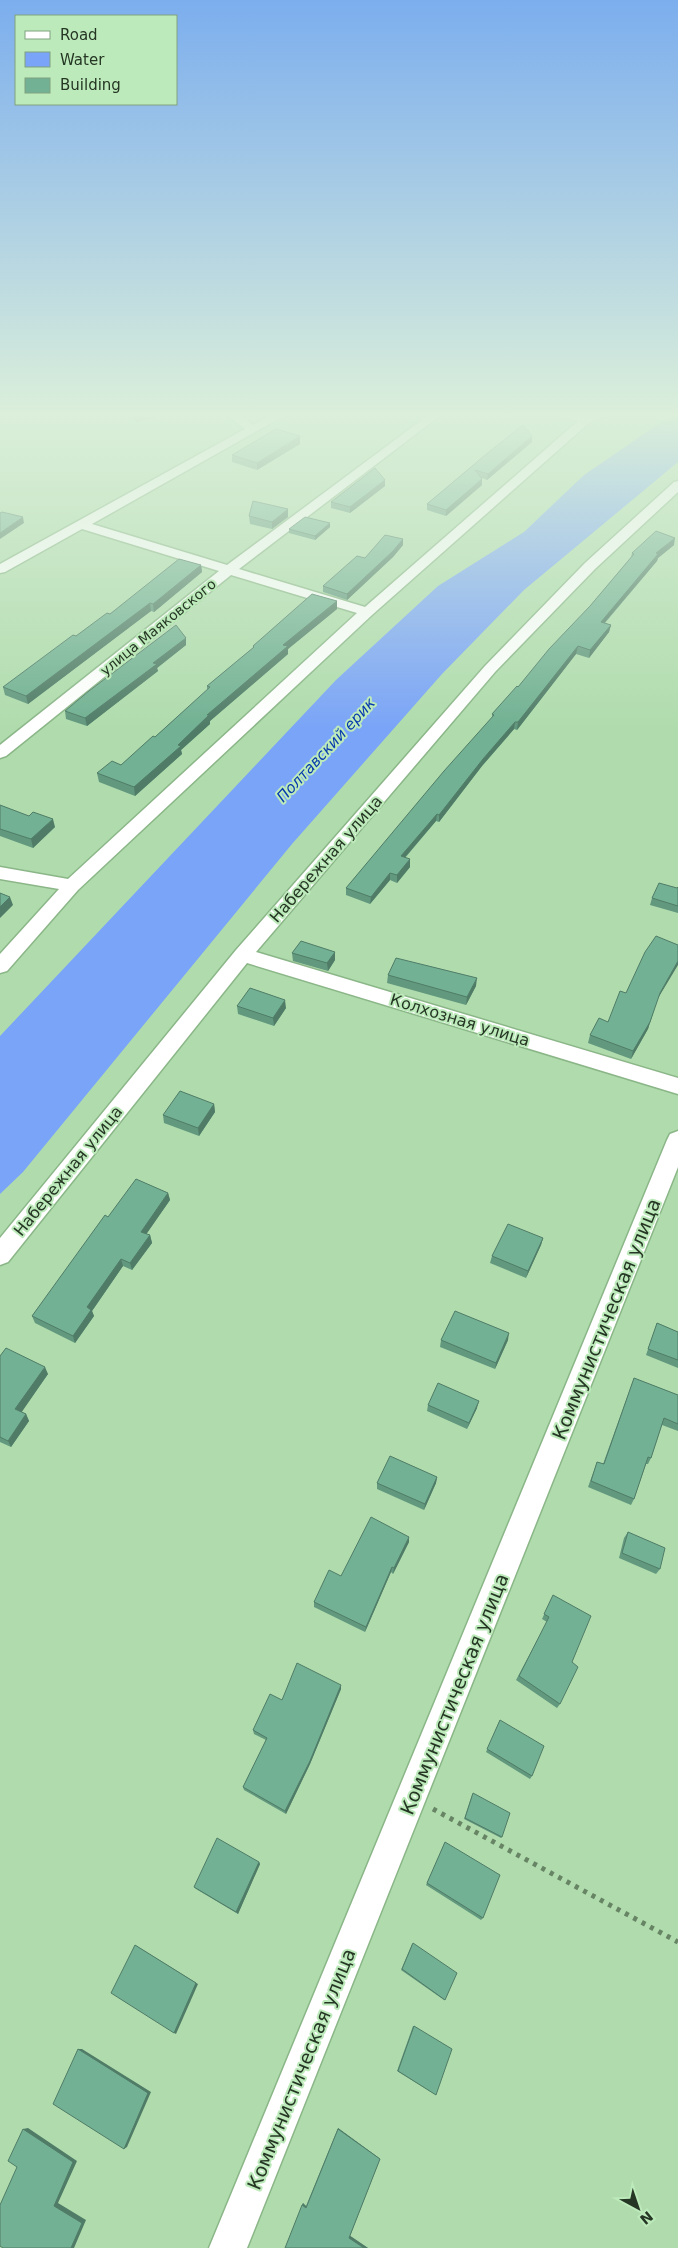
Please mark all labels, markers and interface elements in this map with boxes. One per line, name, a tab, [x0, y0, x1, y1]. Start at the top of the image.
legend	[15, 15, 178, 105]
text: Road	[60, 26, 98, 44]
text: Water	[60, 51, 105, 69]
text: Building	[60, 76, 121, 94]
street label: улица Маяковского	[97, 576, 219, 678]
water label: Полтавский ерик	[273, 694, 379, 806]
street label: Набережная улица	[266, 792, 386, 926]
street label: Колхозная улица	[388, 990, 532, 1050]
street label: Набережная улица	[10, 1102, 126, 1240]
street label: Коммунистическая улица	[547, 1195, 665, 1443]
street label: Коммунистическая улица	[395, 1570, 513, 1818]
street label: Коммунистическая улица	[242, 1945, 360, 2193]
north arrow	[613, 2183, 663, 2233]
text: N	[637, 2208, 656, 2228]

